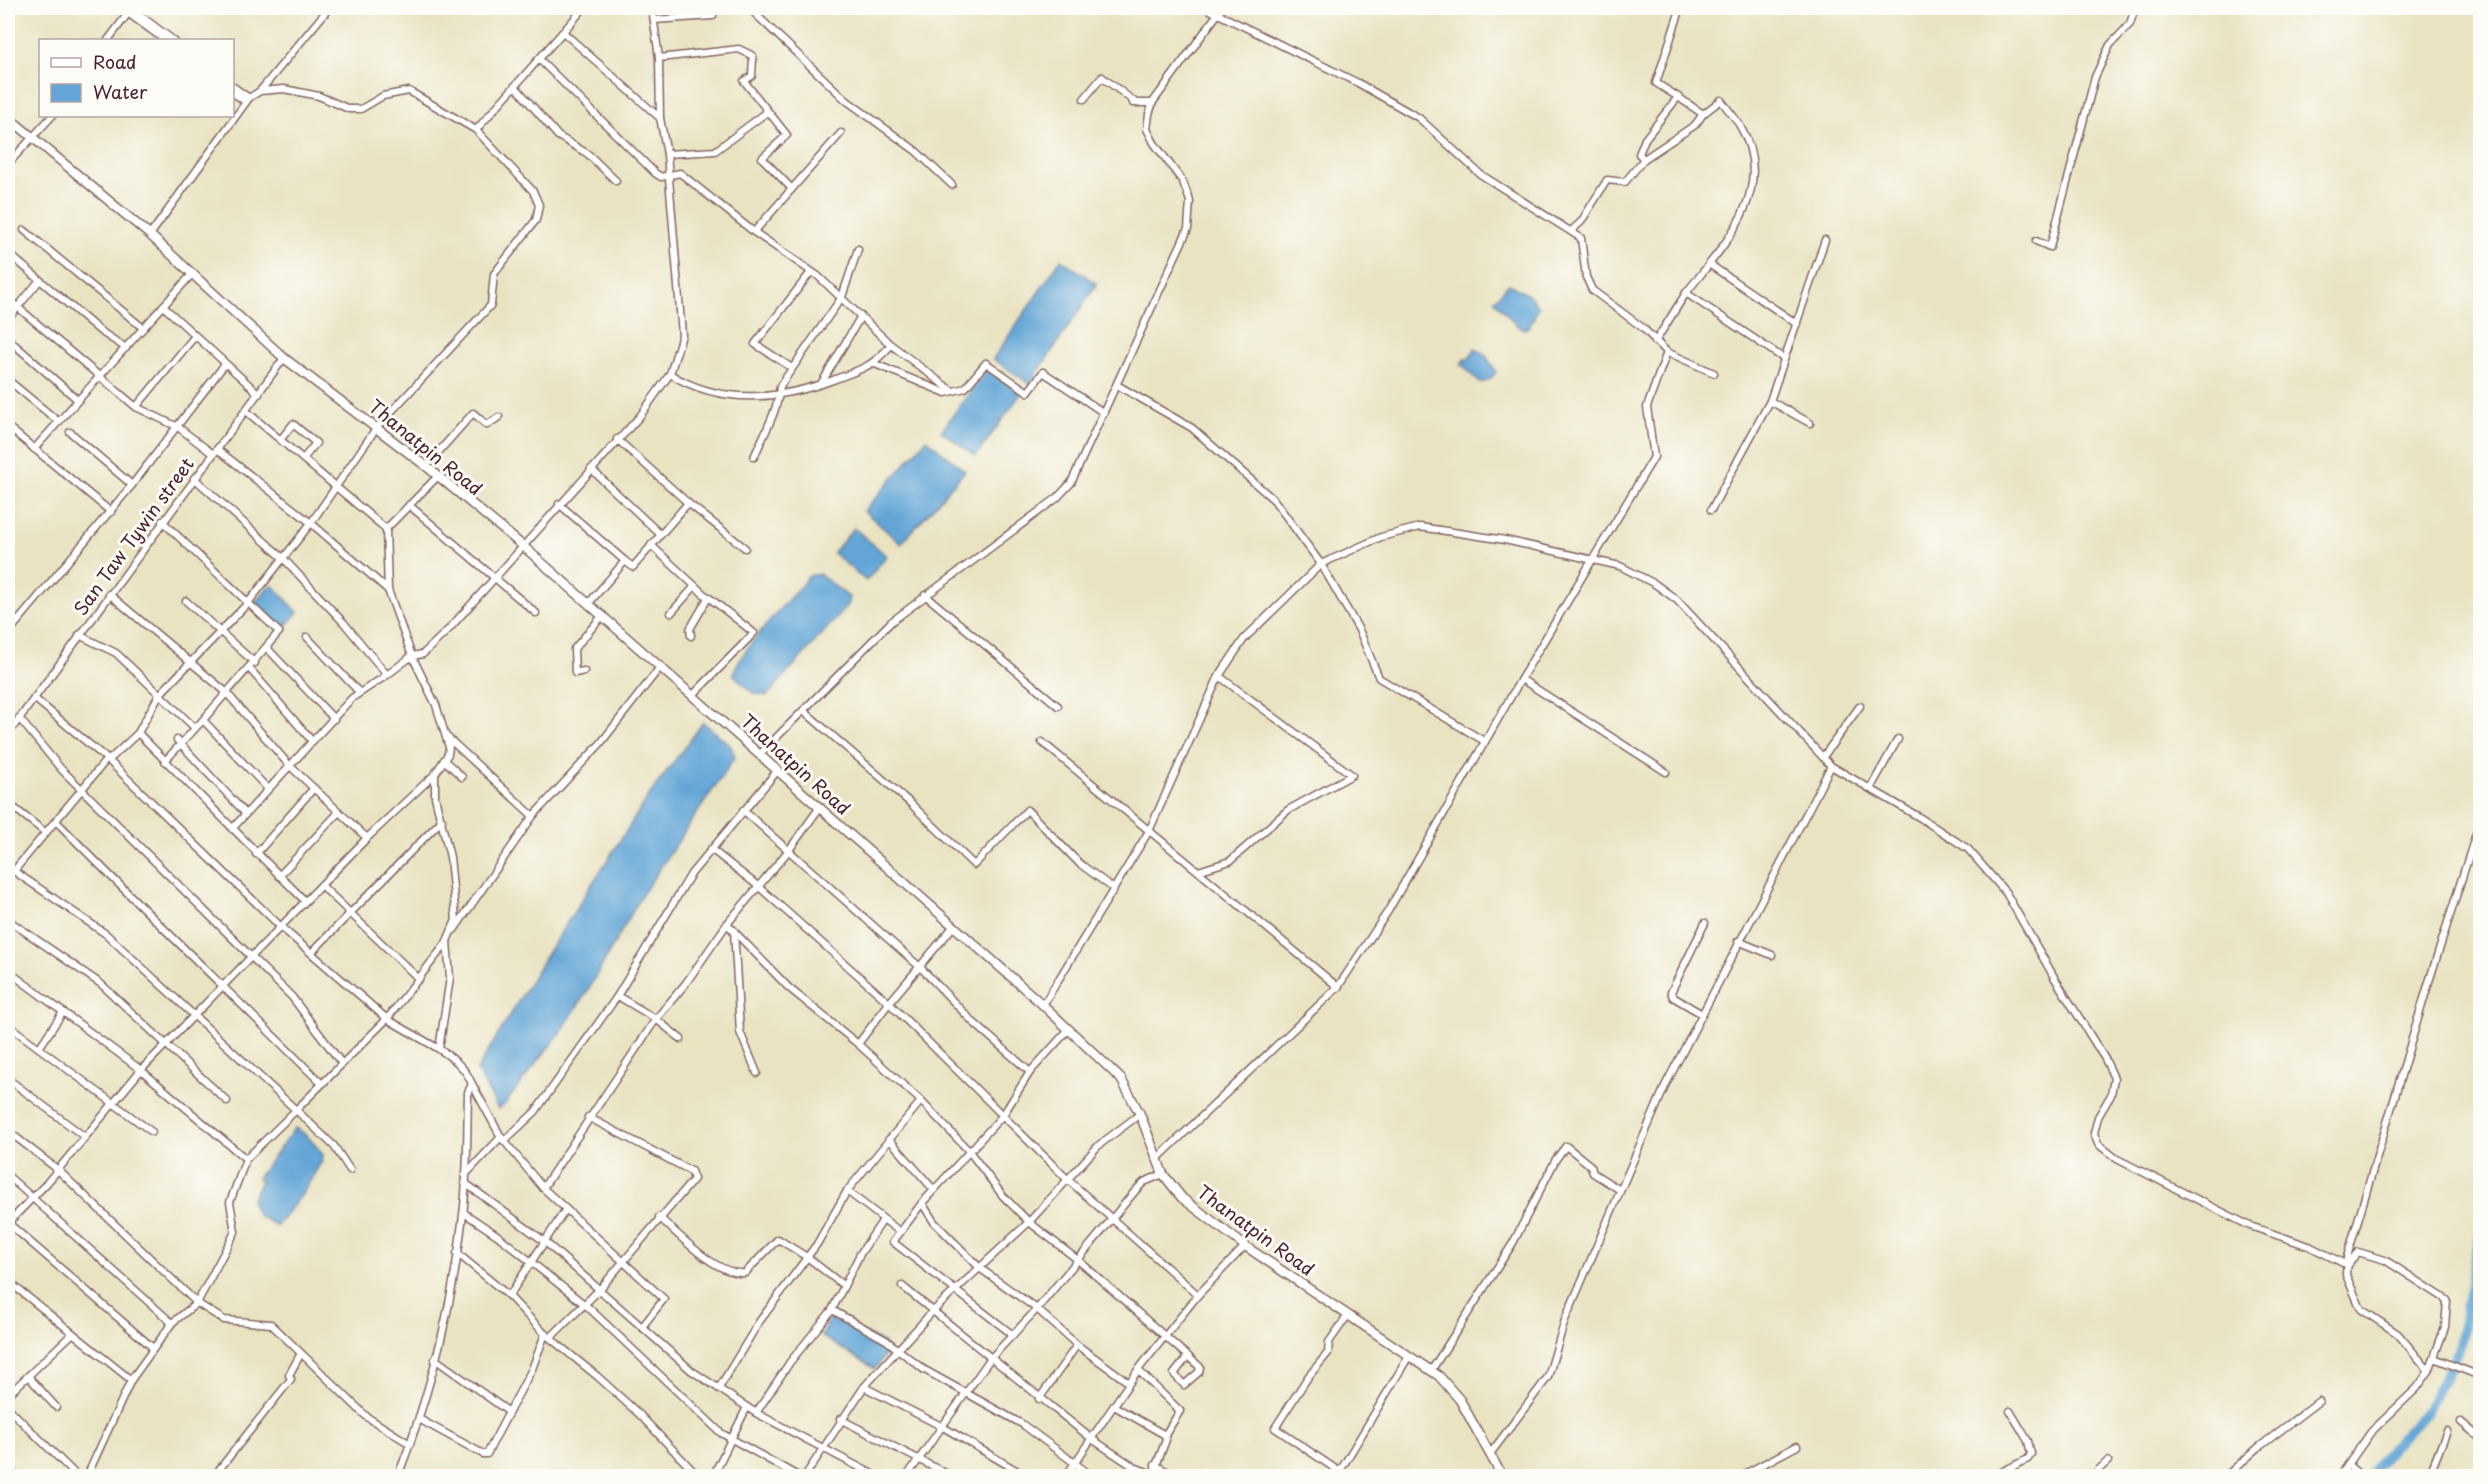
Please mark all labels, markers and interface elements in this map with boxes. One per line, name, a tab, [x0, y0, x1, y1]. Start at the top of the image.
legend	[39, 39, 234, 117]
text: Road	[93, 48, 137, 75]
text: Water	[93, 78, 148, 105]
street label: Thanatpin Road	[363, 393, 489, 501]
street label: San Taw Tywin street	[66, 451, 200, 621]
street label: Thanatpin Road	[735, 707, 857, 821]
street label: Thanatpin Road	[1192, 1178, 1320, 1282]

